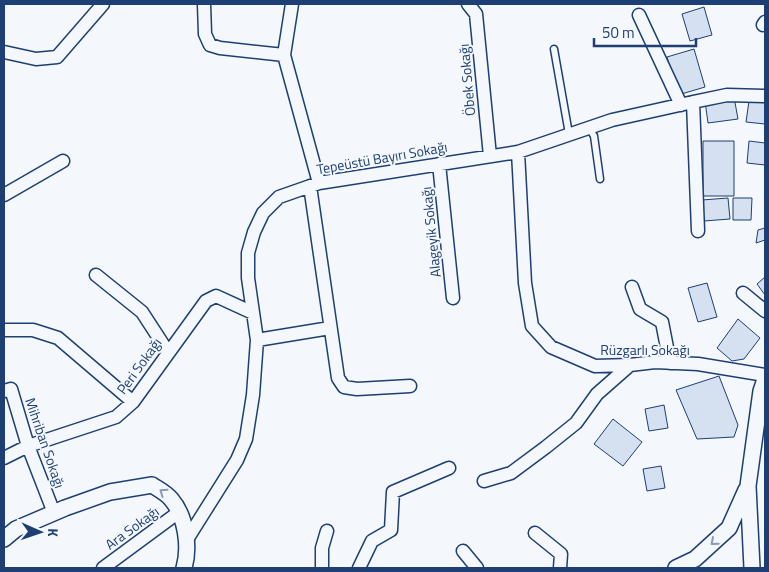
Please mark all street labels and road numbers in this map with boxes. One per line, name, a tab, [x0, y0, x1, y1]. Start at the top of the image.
street label: Öbek Sokağı	[453, 43, 480, 117]
street label: Tepeüstü Bayırı Sokağı	[315, 136, 449, 179]
street label: Alageyik Sokağı	[415, 186, 446, 279]
street label: Peri Sokağı	[111, 333, 166, 398]
street label: Rüzgarlı Sokağı	[600, 339, 690, 360]
street label: Mihriban Sokağı	[20, 395, 71, 491]
street label: Ara Sokağı	[100, 501, 163, 554]

